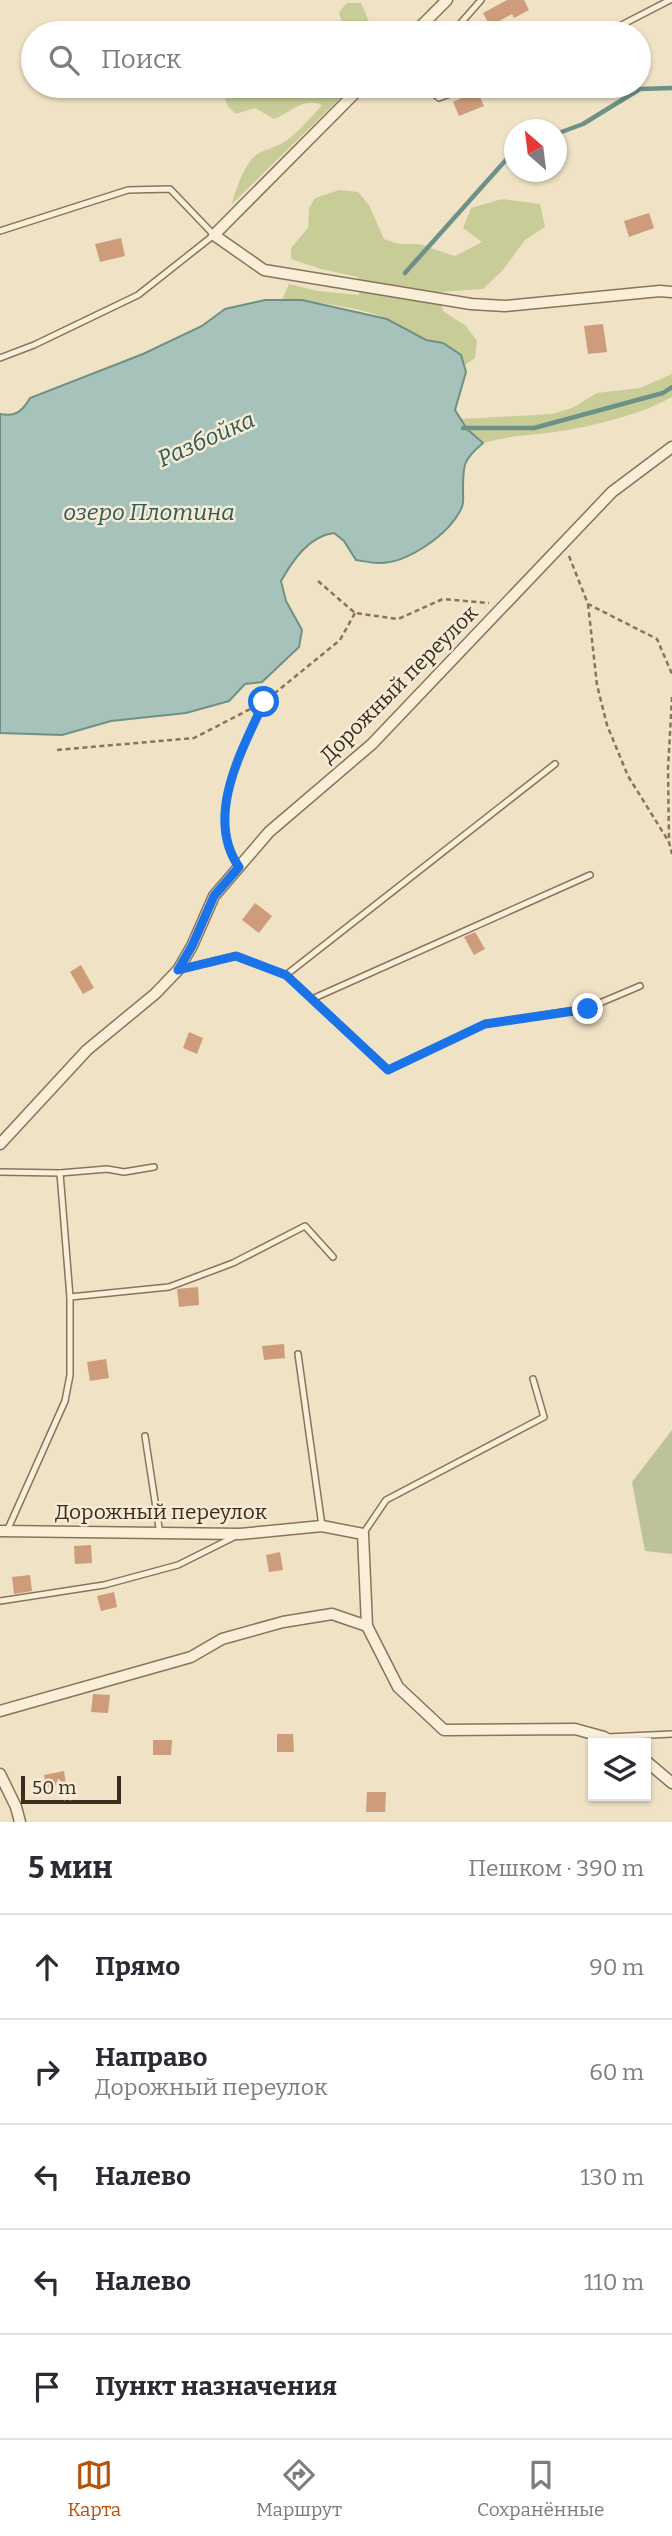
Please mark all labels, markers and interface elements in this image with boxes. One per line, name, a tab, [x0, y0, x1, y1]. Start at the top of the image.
search box	[21, 21, 651, 98]
icon: search	[45, 41, 83, 79]
text: Поиск	[101, 44, 181, 75]
north arrow	[504, 119, 567, 182]
water label: Разбойка	[153, 405, 259, 473]
water label: озеро Плотина	[63, 498, 235, 526]
street label: Дорожный переулок	[315, 599, 484, 768]
route start	[248, 686, 279, 717]
route end	[572, 993, 603, 1024]
street label: Дорожный переулок	[55, 1499, 268, 1525]
map controls	[588, 1738, 651, 1801]
button: layers	[588, 1738, 651, 1801]
scale bar	[21, 1773, 121, 1805]
text: 50 m	[32, 1776, 76, 1799]
text: 5 мин	[28, 1850, 113, 1886]
text: Пешком · 390 m	[468, 1854, 644, 1882]
icon: ahead	[28, 1948, 66, 1986]
text: Прямо	[95, 1951, 180, 1982]
text: 90 m	[589, 1953, 644, 1981]
text: Направо	[95, 2042, 208, 2073]
icon: right	[28, 2053, 66, 2091]
text: 60 m	[589, 2058, 644, 2086]
text: Дорожный переулок	[95, 2073, 327, 2101]
icon: left	[28, 2158, 66, 2196]
text: Налево	[95, 2161, 191, 2192]
text: 130 m	[580, 2163, 644, 2191]
icon: left	[28, 2263, 66, 2301]
text: Налево	[95, 2266, 191, 2297]
text: 110 m	[584, 2268, 644, 2296]
icon: arrive	[28, 2368, 66, 2406]
text: Пункт назначения	[95, 2371, 337, 2402]
tab: Карта	[67, 2456, 121, 2521]
tab: Маршрут	[256, 2456, 342, 2521]
tab: Сохранённые	[477, 2456, 605, 2521]

